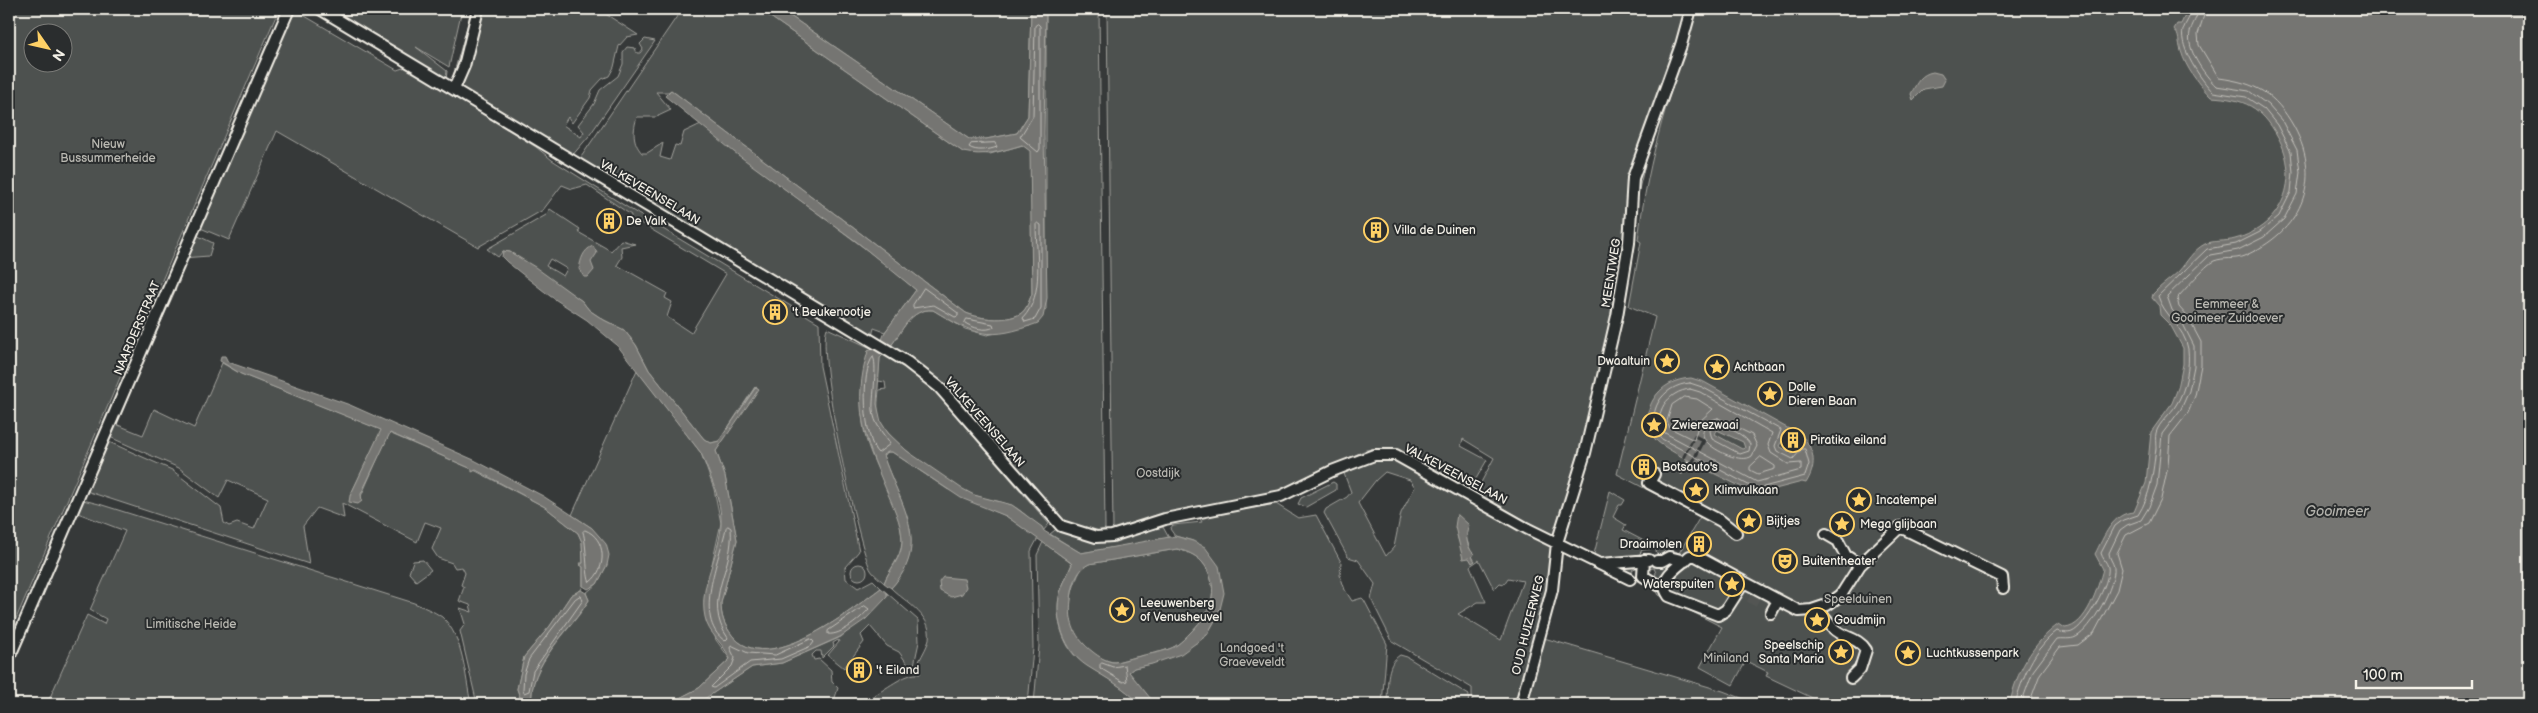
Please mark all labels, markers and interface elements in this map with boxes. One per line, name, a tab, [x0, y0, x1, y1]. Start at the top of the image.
north arrow	[22, 22, 72, 72]
text: N	[48, 46, 68, 64]
park label: Nieuw Bussummerheide	[60, 137, 156, 166]
street label: VALKEVEENSELAAN	[597, 157, 703, 228]
building icon: De Valk	[596, 208, 622, 234]
place label: De Valk	[626, 214, 667, 229]
building icon: Villa de Duinen	[1363, 217, 1389, 243]
place label: Villa de Duinen	[1394, 223, 1476, 238]
street label: MEENTWEG	[1599, 237, 1624, 309]
street label: NAARDERSTRAAT	[111, 278, 164, 378]
park label: Eemmeer & Gooimeer Zuidoever	[2171, 297, 2283, 326]
building icon: 't Beukenootje	[762, 299, 788, 325]
place label: 't Beukenootje	[792, 305, 871, 320]
place icon: Dwaaltuin	[1654, 348, 1680, 374]
place label: Dwaaltuin	[1597, 354, 1650, 369]
place icon: Achtbaan	[1704, 354, 1730, 380]
place label: Achtbaan	[1734, 360, 1785, 375]
street label: VALKEVEENSELAAN	[941, 374, 1028, 470]
place label: Dolle Dieren Baan	[1788, 380, 1857, 409]
place icon: Dolle Dieren Baan	[1757, 381, 1783, 407]
place icon: Zwierezwaai	[1641, 412, 1667, 438]
place label: Zwierezwaai	[1671, 418, 1739, 433]
building icon: Piratika eiland	[1780, 427, 1806, 453]
place label: Piratika eiland	[1810, 433, 1887, 448]
street label: VALKEVEENSELAAN	[1402, 441, 1510, 508]
building icon: Botsauto's	[1631, 454, 1657, 480]
place label: Botsauto's	[1662, 460, 1718, 475]
park label: Oostdijk	[1136, 466, 1180, 481]
place icon: Klimvulkaan	[1683, 477, 1709, 503]
place label: Klimvulkaan	[1714, 483, 1779, 498]
place icon: Incatempel	[1846, 487, 1872, 513]
place label: Incatempel	[1876, 493, 1937, 508]
water label: Gooimeer	[2306, 503, 2369, 520]
place icon: Bijtjes	[1736, 508, 1762, 534]
place icon: Mega glijbaan	[1829, 511, 1855, 537]
place label: Bijtjes	[1766, 514, 1800, 529]
place label: Mega glijbaan	[1860, 517, 1937, 532]
building icon: Draaimolen	[1686, 531, 1712, 557]
place label: Draaimolen	[1620, 537, 1682, 552]
theatre icon: Buitentheater	[1772, 548, 1798, 574]
place label: Buitentheater	[1802, 554, 1877, 569]
place icon: Waterspuiten	[1719, 571, 1745, 597]
street label: OUD HUIZERWEG	[1509, 574, 1548, 676]
place label: Waterspuiten	[1643, 577, 1714, 592]
park label: Speelduinen	[1824, 592, 1892, 607]
place label: Leeuwenberg of Venusheuvel	[1140, 596, 1222, 625]
place icon: Leeuwenberg of Venusheuvel	[1109, 597, 1135, 623]
place icon: Goudmijn	[1804, 607, 1830, 633]
place label: Goudmijn	[1834, 613, 1886, 628]
park label: Limitische Heide	[146, 617, 236, 632]
place label: Speelschip Santa Maria	[1759, 638, 1824, 667]
place icon: Speelschip Santa Maria	[1828, 639, 1854, 665]
place icon: Luchtkussenpark	[1895, 640, 1921, 666]
park label: Landgoed 't Graeveveldt	[1219, 641, 1285, 670]
place label: Luchtkussenpark	[1926, 646, 2019, 661]
park label: Miniland	[1703, 651, 1749, 666]
building icon: 't Eiland	[846, 657, 872, 683]
scale bar	[2356, 658, 2472, 690]
place label: 't Eiland	[876, 663, 919, 678]
text: 100 m	[2363, 666, 2403, 685]

